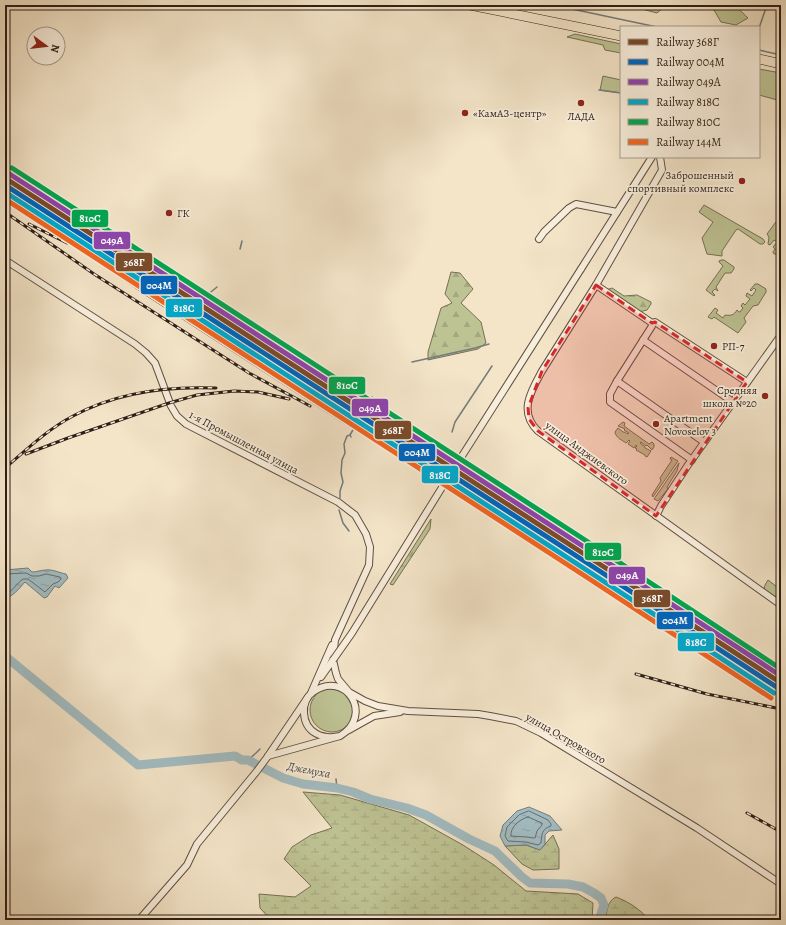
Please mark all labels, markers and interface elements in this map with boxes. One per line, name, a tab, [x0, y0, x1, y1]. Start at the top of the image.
north arrow	[26, 26, 66, 66]
legend	[620, 26, 760, 158]
text: Railway 368Г	[656, 34, 719, 50]
text: N	[47, 43, 63, 54]
text: Railway 004М	[656, 54, 725, 70]
text: Railway 049А	[656, 74, 722, 90]
text: Railway 818С	[656, 94, 720, 110]
marker: ЛАДА	[576, 98, 586, 108]
place label: «КамАЗ-центр»	[473, 106, 547, 121]
marker: «КамАЗ-центр»	[460, 108, 470, 118]
place label: ЛАДА	[567, 109, 595, 124]
text: Railway 810С	[656, 114, 720, 130]
text: Railway 144М	[656, 134, 722, 150]
place label: Заброшенный спортивный комплекс	[627, 168, 734, 196]
marker: Заброшенный спортивный комплекс	[737, 176, 747, 186]
place label: ГК	[177, 206, 189, 221]
marker: ГК	[164, 208, 174, 218]
line badge: 810С	[71, 209, 109, 228]
text: 810С	[79, 211, 101, 226]
line badge: 049А	[93, 231, 131, 250]
text: 049А	[101, 233, 123, 248]
line badge: 368Г	[115, 252, 153, 272]
text: 368Г	[124, 255, 145, 270]
line badge: 004М	[140, 275, 178, 295]
text: 004М	[146, 278, 172, 293]
line badge: 818С	[165, 298, 203, 318]
text: 818С	[173, 301, 195, 316]
place label: РП-7	[722, 339, 745, 354]
marker: РП-7	[709, 341, 719, 351]
line badge: 810С	[328, 376, 366, 395]
text: 810С	[336, 378, 358, 393]
place label: Средняя школа №20	[703, 383, 757, 411]
marker: Средняя школа №20	[760, 391, 770, 401]
line badge: 049А	[351, 398, 389, 417]
text: 049А	[359, 401, 381, 416]
street label: 1-я Промышленная улица	[186, 407, 302, 478]
place label: Apartment Novoselov 3	[663, 411, 716, 439]
street label: улица Анджиевского	[541, 418, 632, 489]
marker: Apartment Novoselov 3	[651, 419, 661, 429]
line badge: 368Г	[374, 420, 412, 440]
text: 368Г	[383, 423, 404, 438]
line badge: 004М	[398, 443, 436, 462]
text: 004М	[404, 445, 430, 460]
line badge: 818С	[421, 465, 459, 484]
text: 818С	[429, 468, 451, 483]
line badge: 810С	[584, 542, 622, 561]
text: 810С	[592, 545, 614, 560]
line badge: 049А	[608, 566, 646, 585]
text: 049А	[616, 568, 638, 583]
line badge: 368Г	[633, 589, 671, 608]
text: 368Г	[642, 591, 663, 606]
line badge: 004М	[656, 611, 694, 630]
text: 004М	[662, 613, 688, 628]
line badge: 818С	[677, 632, 715, 652]
text: 818С	[685, 635, 707, 650]
street label: улица Островского	[522, 709, 609, 768]
water label: Джемуха	[285, 758, 332, 782]

